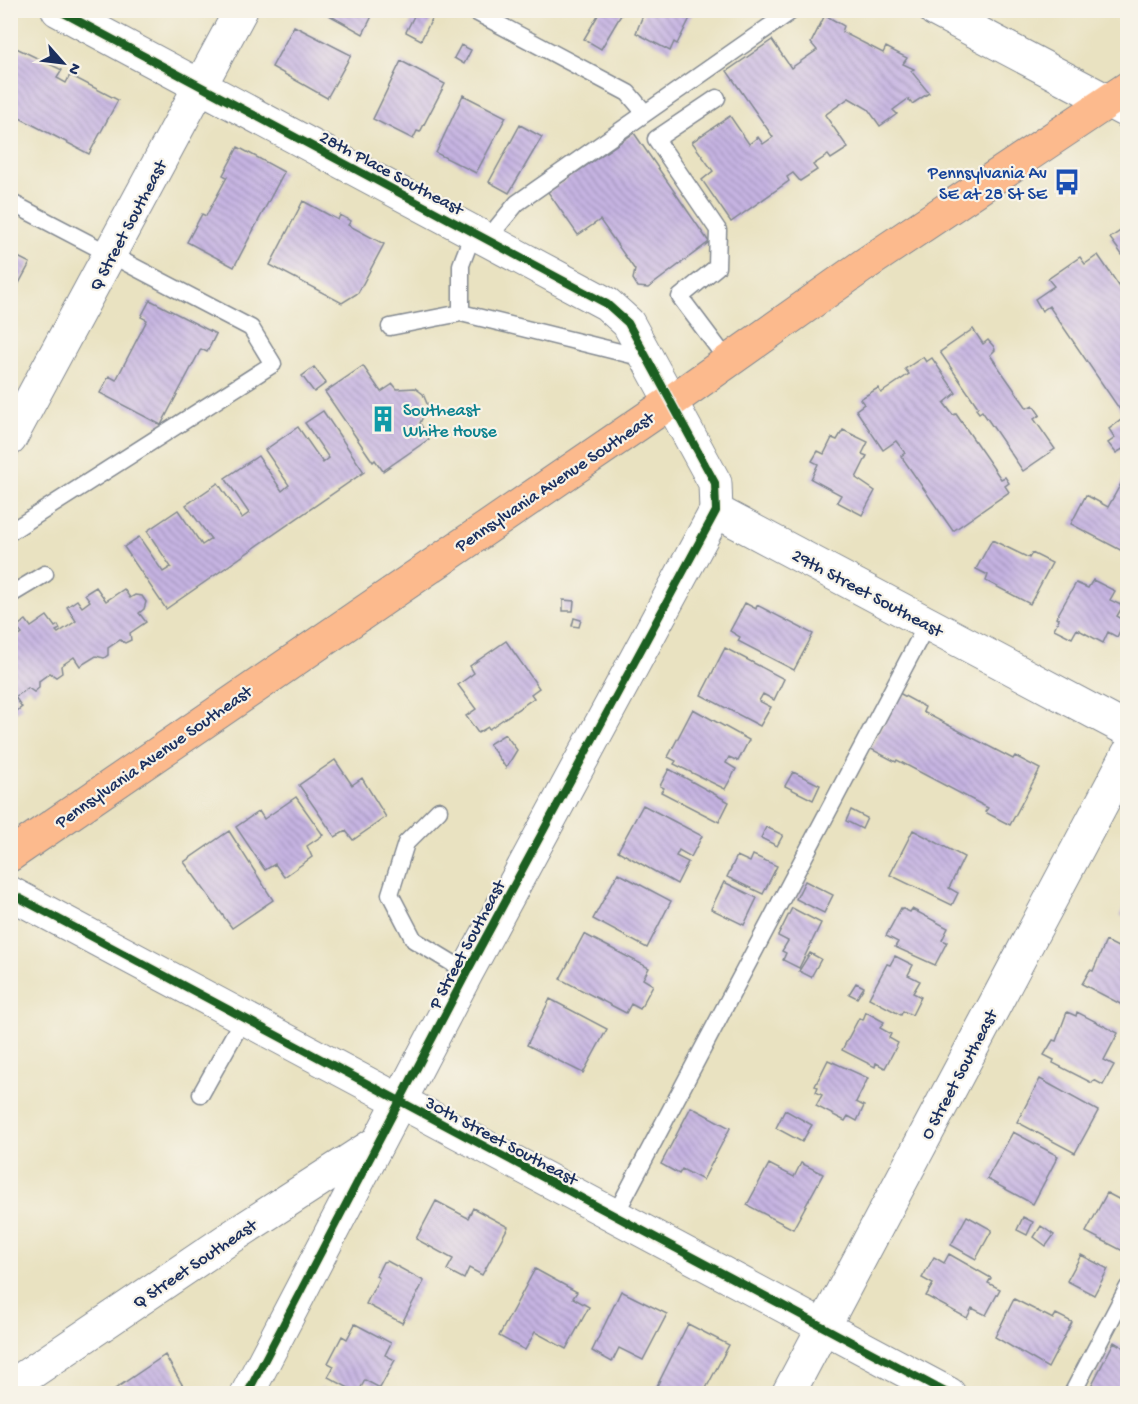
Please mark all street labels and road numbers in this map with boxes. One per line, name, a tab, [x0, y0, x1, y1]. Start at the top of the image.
street label: 28th Place Southeast	[315, 127, 468, 222]
street label: Q Street Southeast	[86, 156, 173, 295]
street label: Pennsylvania Avenue Southeast	[451, 408, 660, 558]
street label: 29th Street Southeast	[788, 546, 947, 644]
street label: Pennsylvania Avenue Southeast	[51, 681, 258, 835]
street label: P Street Southeast	[425, 876, 512, 1014]
street label: O Street Southeast	[917, 1005, 1004, 1144]
street label: 30th Street Southeast	[420, 1093, 582, 1192]
street label: Q Street Southeast	[129, 1215, 263, 1314]

